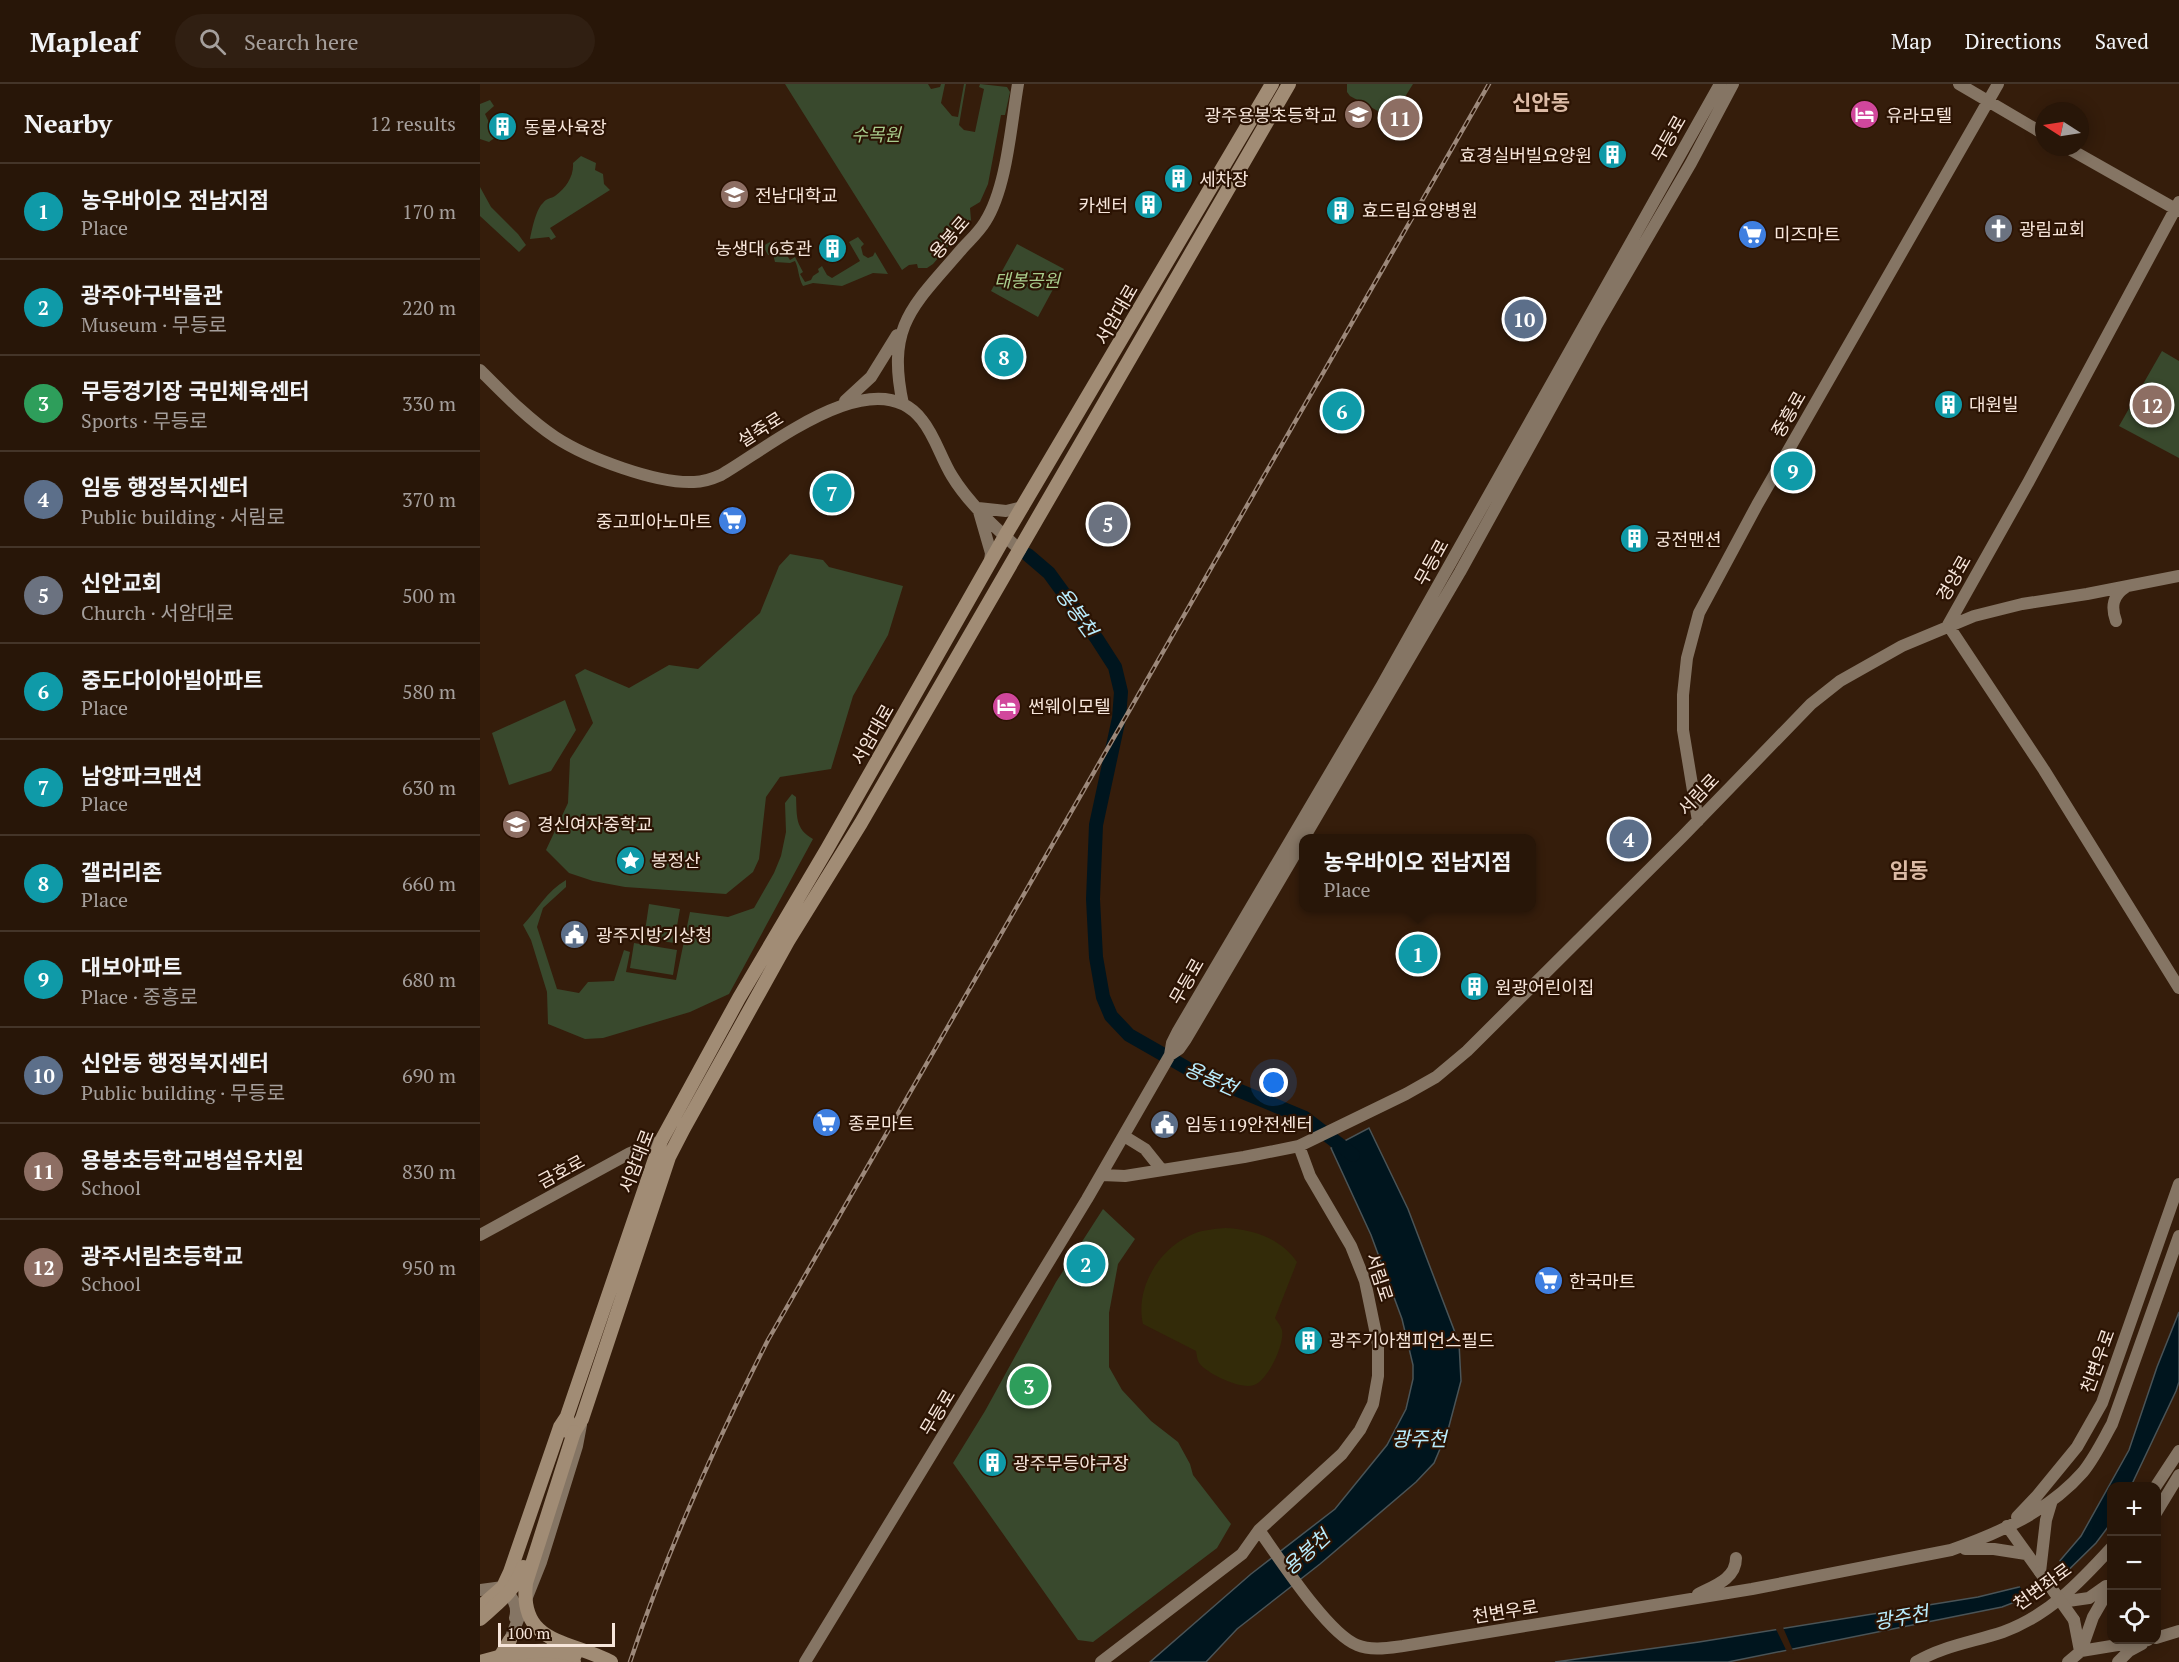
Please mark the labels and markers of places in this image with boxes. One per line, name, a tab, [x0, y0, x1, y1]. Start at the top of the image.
pin: 11	[1380, 96, 1420, 141]
school or university icon: 광주용봉초등학교	[1342, 99, 1374, 131]
hotel icon: 유라모텔	[1849, 99, 1881, 131]
place label: 광주용봉초등학교	[1205, 103, 1337, 127]
place label: 유라모텔	[1886, 103, 1952, 127]
building icon: 동물사육장	[487, 111, 519, 143]
place label: 동물사육장	[524, 115, 607, 139]
building icon: 효경실버빌요양원	[1597, 139, 1629, 171]
place label: 효경실버빌요양원	[1460, 143, 1592, 167]
building icon: 세차장	[1162, 163, 1194, 195]
place label: 세차장	[1199, 167, 1249, 191]
school or university icon: 전남대학교	[718, 179, 750, 211]
place label: 전남대학교	[755, 183, 838, 207]
building icon: 카센터	[1133, 189, 1165, 221]
place label: 카센터	[1078, 193, 1128, 217]
building icon: 효드림요양병원	[1325, 194, 1357, 226]
place label: 효드림요양병원	[1362, 198, 1478, 222]
church icon: 광림교회	[1982, 213, 2014, 245]
place label: 광림교회	[2019, 217, 2085, 241]
supermarket icon: 미즈마트	[1737, 218, 1769, 250]
place label: 미즈마트	[1774, 222, 1840, 246]
building icon: 농생대 6호관	[817, 232, 849, 264]
place label: 농생대 6호관	[715, 236, 812, 260]
pin: 10	[1504, 296, 1544, 342]
pin: 8	[984, 334, 1024, 380]
pin: 12	[2132, 382, 2172, 428]
pin: 6	[1322, 388, 1362, 434]
building icon: 대원빌	[1932, 388, 1964, 420]
place label: 대원빌	[1969, 392, 2019, 416]
pin: 9	[1774, 448, 1812, 494]
pin: 7	[812, 470, 852, 516]
pin: 5	[1088, 502, 1128, 546]
supermarket icon: 중고피아노마트	[717, 505, 749, 537]
place label: 중고피아노마트	[596, 509, 712, 533]
building icon: 궁전맨션	[1618, 523, 1650, 555]
place label: 궁전맨션	[1655, 527, 1721, 551]
hotel icon: 썬웨이모텔	[991, 690, 1023, 722]
place label: 썬웨이모텔	[1028, 694, 1111, 718]
school or university icon: 경신여자중학교	[500, 808, 532, 840]
place label: 경신여자중학교	[537, 812, 653, 836]
pin: 4	[1610, 816, 1648, 861]
place icon: 봉정산	[614, 844, 646, 876]
place label: 봉정산	[651, 848, 701, 872]
public building icon: 광주지방기상청	[559, 919, 591, 951]
place label: 광주지방기상청	[596, 923, 712, 947]
pin: 1	[1398, 932, 1438, 976]
building icon: 원광어린이집	[1458, 971, 1490, 1003]
place label: 원광어린이집	[1495, 975, 1594, 999]
supermarket icon: 종로마트	[811, 1107, 843, 1139]
public building icon: 임동119안전센터	[1148, 1108, 1180, 1140]
place label: 종로마트	[848, 1111, 914, 1135]
place label: 임동119안전센터	[1185, 1112, 1313, 1136]
pin: 2	[1066, 1242, 1106, 1286]
supermarket icon: 한국마트	[1532, 1265, 1564, 1297]
place label: 한국마트	[1569, 1269, 1635, 1293]
building icon: 광주기아챔피언스필드	[1292, 1324, 1324, 1356]
place label: 광주기아챔피언스필드	[1329, 1328, 1495, 1352]
pin: 3	[1010, 1364, 1048, 1408]
building icon: 광주무등야구장	[976, 1447, 1008, 1479]
place label: 광주무등야구장	[1013, 1451, 1129, 1475]

